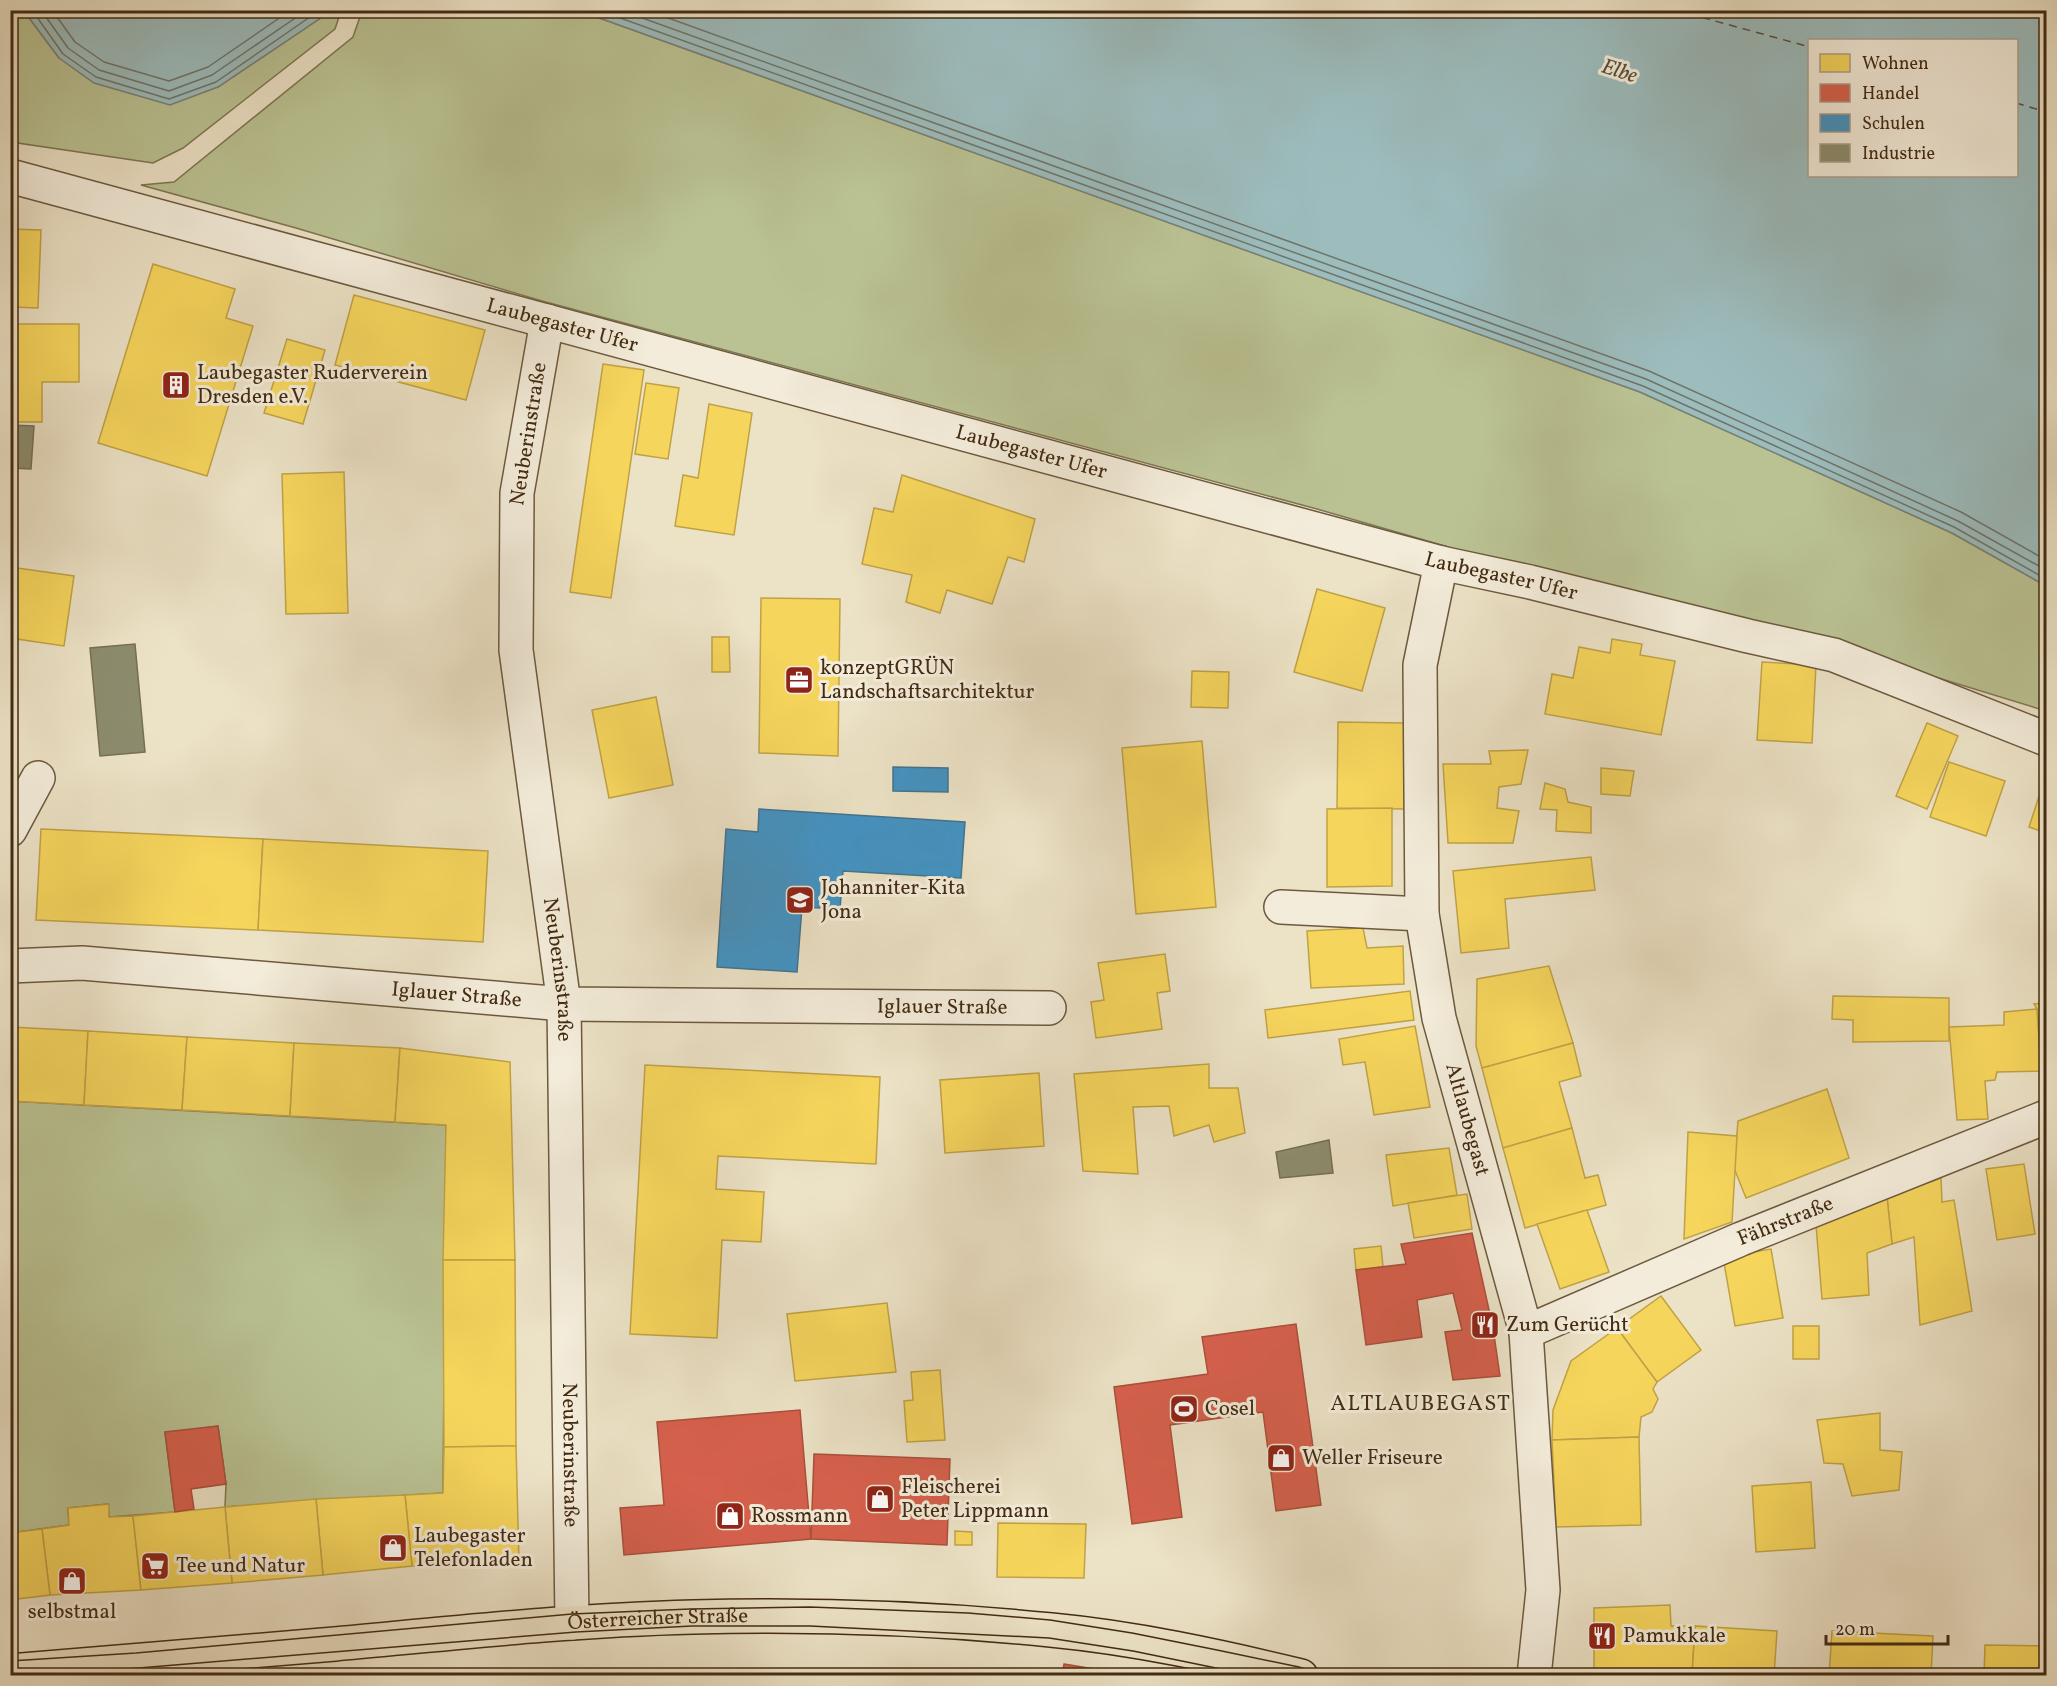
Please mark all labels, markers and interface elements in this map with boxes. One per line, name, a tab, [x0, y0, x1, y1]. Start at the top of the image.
legend	[1808, 39, 2018, 177]
water label: Elbe	[1597, 52, 1641, 92]
text: Wohnen	[1862, 52, 1929, 77]
text: Handel	[1862, 82, 1919, 107]
text: Schulen	[1862, 112, 1925, 137]
text: Industrie	[1862, 142, 1935, 167]
street label: Laubegaster Ufer	[483, 291, 641, 360]
place label: Laubegaster Ruderverein Dresden e.V.	[197, 359, 428, 412]
street label: Neuberinstraße	[503, 360, 555, 508]
building icon: Laubegaster Ruderverein Dresden e.V.	[160, 369, 192, 401]
street label: Laubegaster Ufer	[952, 418, 1111, 487]
street label: Laubegaster Ufer	[1421, 545, 1581, 608]
place label: konzeptGRÜN Landschaftsarchitektur	[820, 654, 1035, 707]
office icon: konzeptGRÜN Landschaftsarchitektur	[783, 664, 815, 696]
place label: Johanniter-Kita Jona	[821, 874, 966, 927]
school or university icon: Johanniter-Kita Jona	[784, 884, 816, 916]
street label: Neuberinstraße	[535, 896, 579, 1042]
street label: Iglauer Straße	[390, 975, 523, 1015]
street label: Iglauer Straße	[877, 992, 1008, 1022]
street label: Altlaubegast	[1438, 1060, 1497, 1179]
street label: Fährstraße	[1733, 1189, 1838, 1254]
restaurant icon: Zum Gerücht	[1469, 1309, 1501, 1341]
place label: Zum Gerücht	[1506, 1311, 1629, 1340]
street label: Neuberinstraße	[554, 1383, 585, 1528]
district label: ALTLAUBEGAST	[1331, 1389, 1511, 1420]
sports icon: Cosel	[1168, 1393, 1200, 1425]
place label: Cosel	[1205, 1395, 1255, 1424]
shop icon: Weller Friseure	[1265, 1442, 1297, 1474]
place label: Weller Friseure	[1302, 1444, 1443, 1473]
place label: Fleischerei Peter Lippmann	[901, 1473, 1049, 1526]
shop icon: Fleischerei Peter Lippmann	[864, 1483, 896, 1515]
shop icon: Rossmann	[714, 1500, 746, 1532]
place label: Rossmann	[751, 1502, 848, 1531]
place label: Laubegaster Telefonladen	[414, 1522, 533, 1575]
shop icon: Laubegaster Telefonladen	[377, 1532, 409, 1564]
supermarket icon: Tee und Natur	[139, 1550, 171, 1582]
place label: Tee und Natur	[176, 1552, 305, 1581]
shop icon: selbstmal	[56, 1565, 88, 1597]
place label: selbstmal	[28, 1598, 116, 1627]
street label: Österreicher Straße	[567, 1602, 748, 1638]
scale bar	[1826, 1608, 1948, 1646]
text: 20 m	[1835, 1618, 1875, 1643]
restaurant icon: Pamukkale	[1586, 1620, 1618, 1652]
place label: Pamukkale	[1623, 1622, 1726, 1651]

